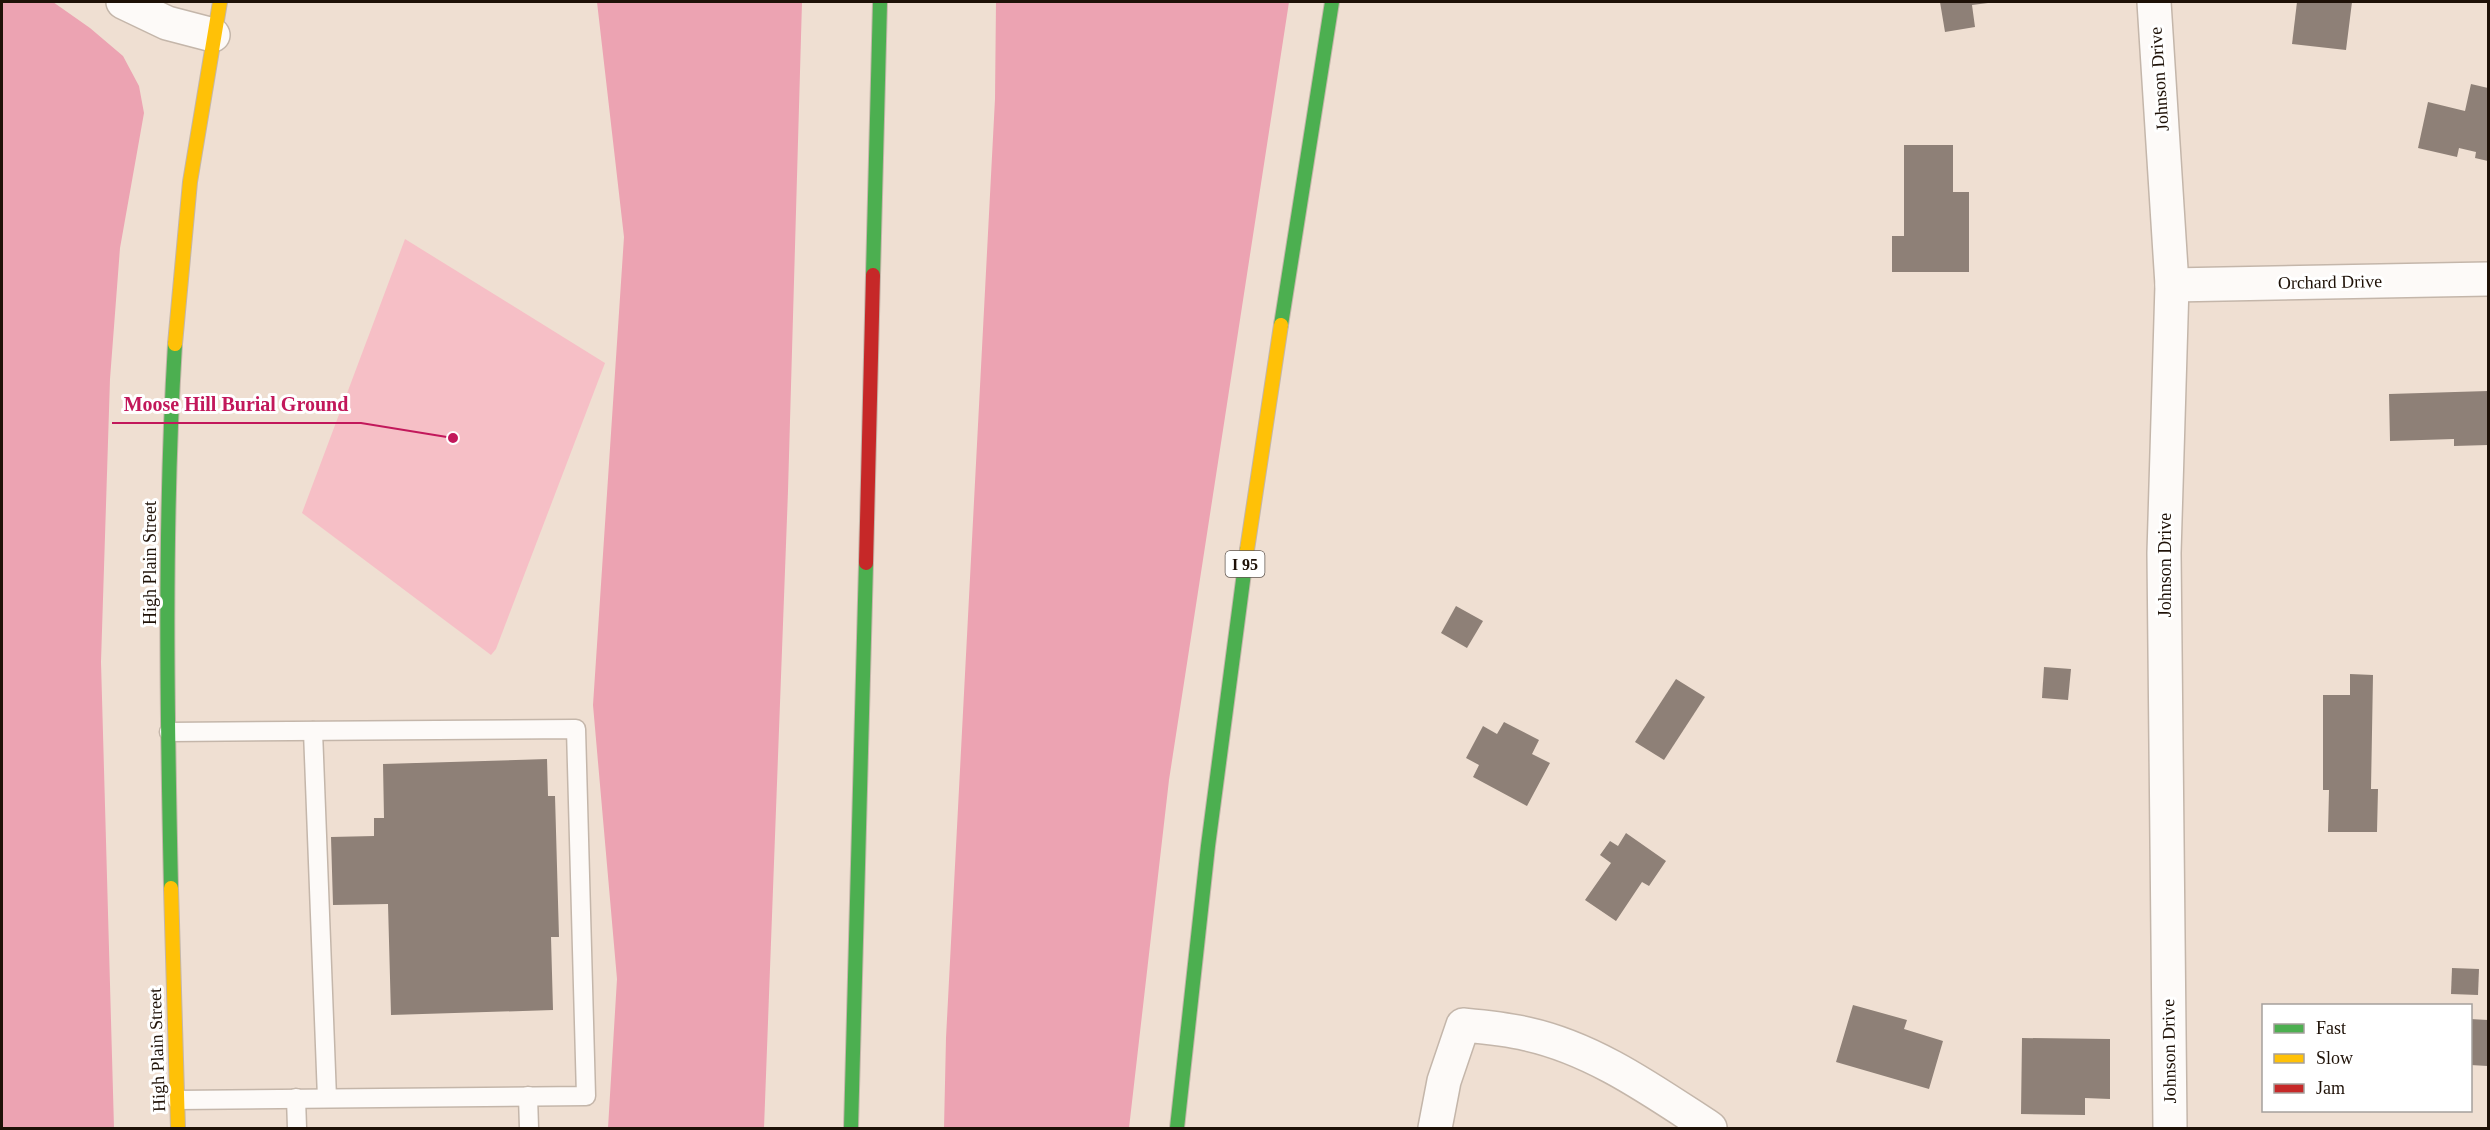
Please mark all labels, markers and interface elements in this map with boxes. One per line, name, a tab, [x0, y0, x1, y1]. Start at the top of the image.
street label: Johnson Drive	[2145, 26, 2173, 132]
street label: Orchard Drive	[2278, 271, 2382, 293]
callout: Moose Hill Burial Ground	[112, 385, 361, 423]
text: Moose Hill Burial Ground	[124, 393, 348, 415]
street label: High Plain Street	[140, 501, 160, 625]
street label: Johnson Drive	[2155, 513, 2175, 617]
road number: I 95	[1226, 551, 1264, 577]
street label: High Plain Street	[145, 988, 169, 1112]
street label: Johnson Drive	[2158, 999, 2180, 1103]
legend	[2262, 1004, 2472, 1112]
text: Fast	[2316, 1018, 2346, 1038]
text: Slow	[2316, 1048, 2353, 1068]
text: Jam	[2316, 1078, 2345, 1098]

